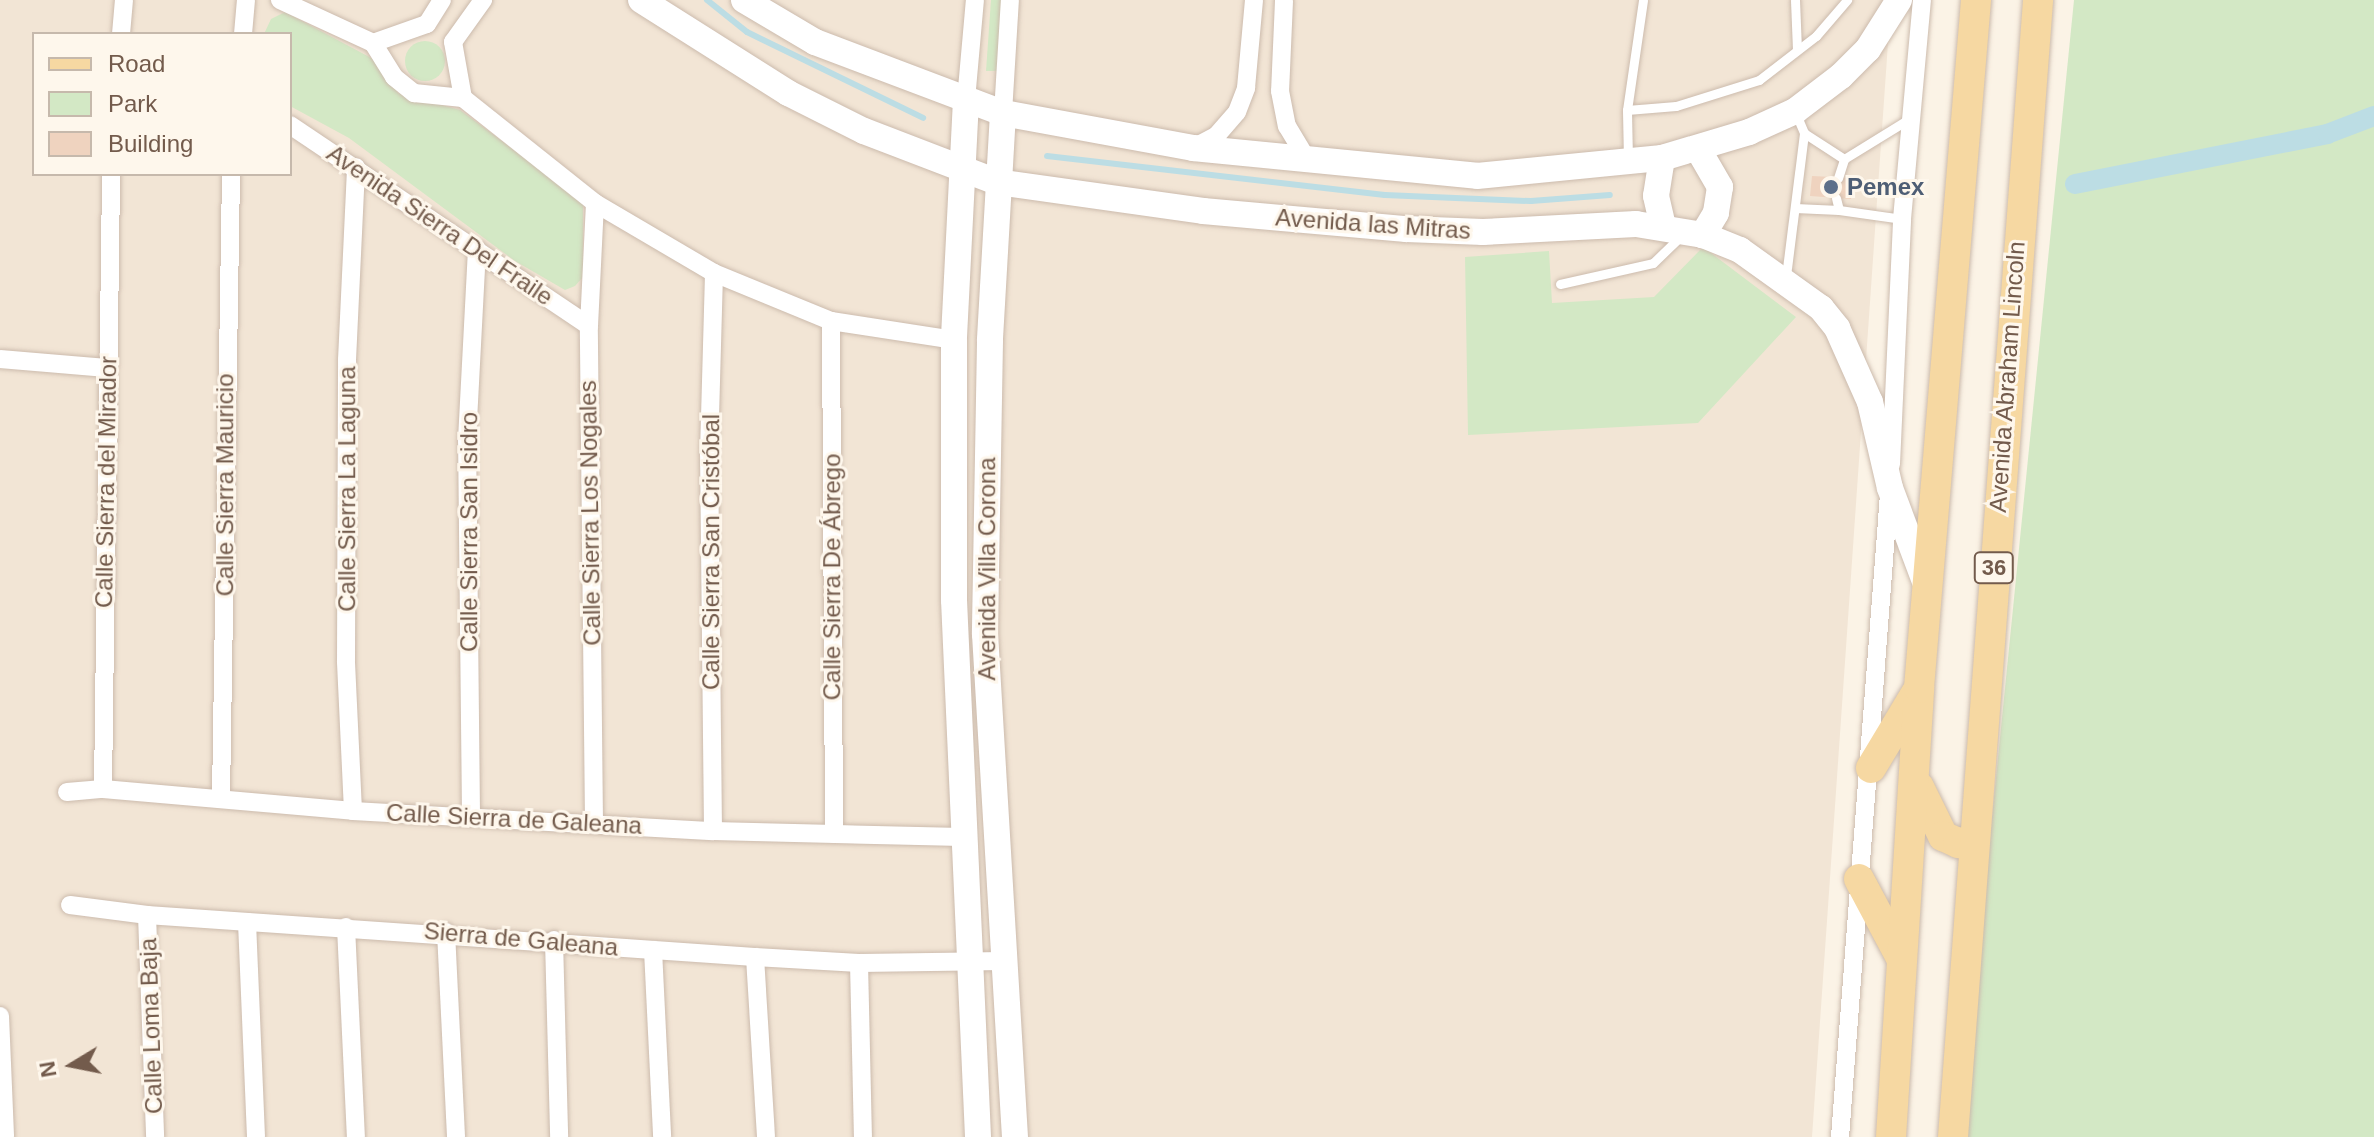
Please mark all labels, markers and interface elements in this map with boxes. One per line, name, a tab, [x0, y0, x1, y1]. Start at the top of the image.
legend	[32, 32, 292, 176]
text: Road	[108, 50, 165, 77]
text: Park	[108, 90, 157, 117]
text: Building	[108, 130, 193, 157]
street label: Avenida Sierra Del Fraile	[322, 139, 558, 311]
place label: Pemex	[1847, 173, 1924, 201]
marker: Pemex	[1822, 178, 1840, 196]
street label: Avenida las Mitras	[1274, 203, 1472, 245]
street label: Avenida Abraham Lincoln	[1983, 240, 2031, 514]
street label: Calle Sierra del Mirador	[89, 356, 123, 608]
street label: Calle Sierra La Laguna	[333, 366, 361, 612]
street label: Calle Sierra Mauricio	[211, 374, 239, 596]
street label: Calle Sierra Los Nogales	[573, 380, 607, 646]
street label: Calle Sierra San Isidro	[455, 412, 483, 652]
street label: Calle Sierra San Cristóbal	[697, 414, 725, 690]
street label: Calle Sierra De Ábrego	[818, 454, 846, 700]
street label: Avenida Villa Corona	[973, 457, 1001, 681]
road number: 36	[1972, 550, 2016, 586]
street label: Calle Sierra de Galeana	[385, 798, 643, 840]
street label: Sierra de Galeana	[423, 916, 619, 962]
street label: Calle Loma Baja	[134, 938, 168, 1114]
north arrow	[32, 1025, 112, 1105]
text: N	[34, 1059, 62, 1079]

